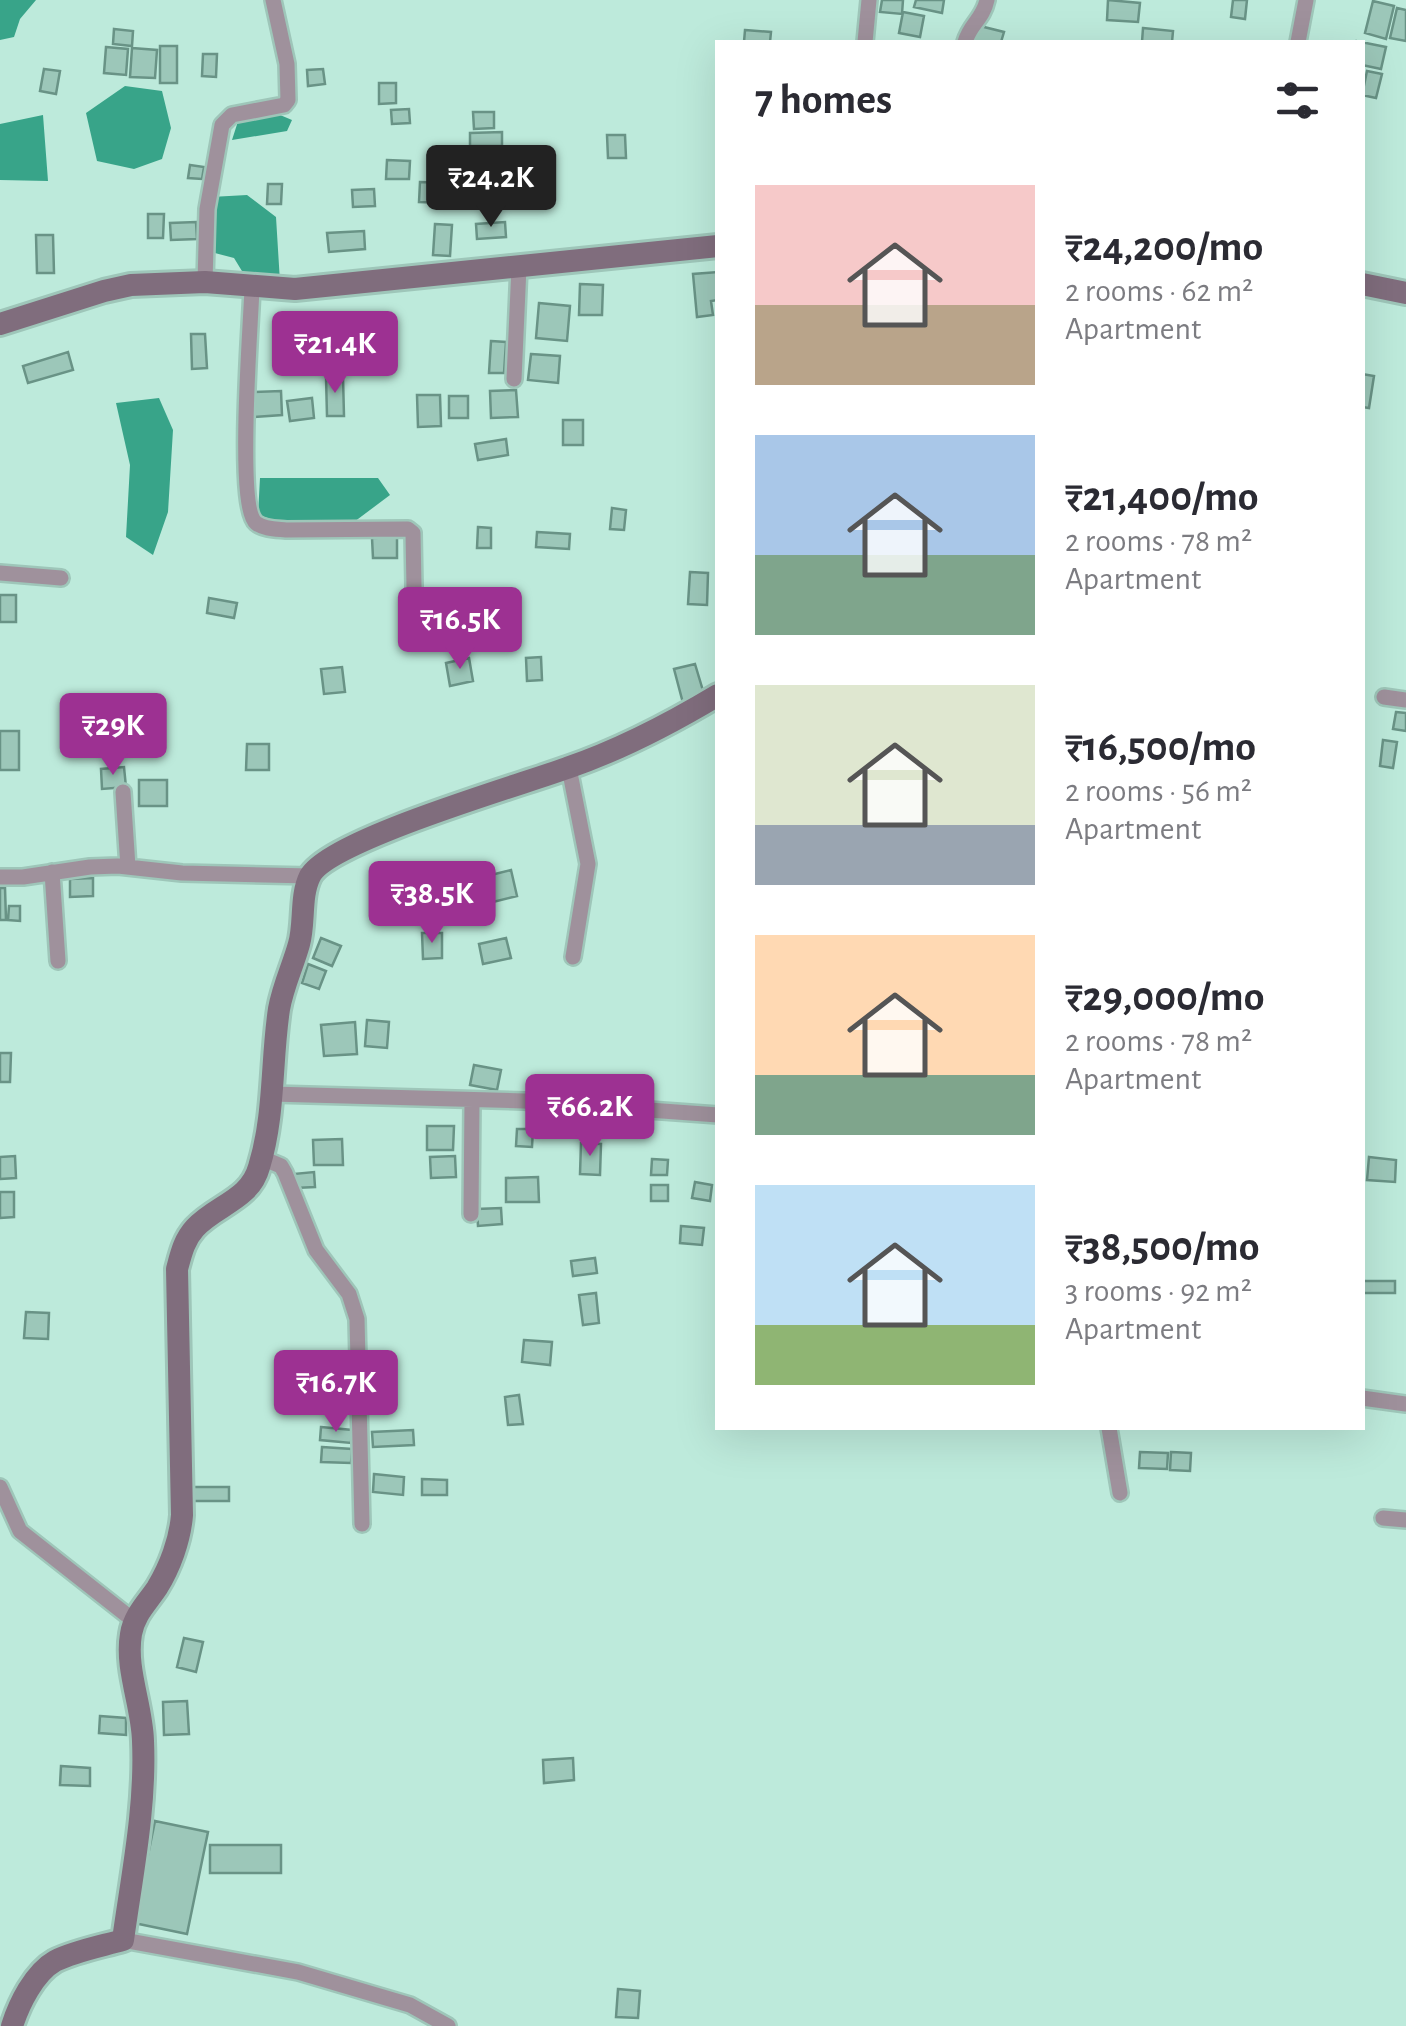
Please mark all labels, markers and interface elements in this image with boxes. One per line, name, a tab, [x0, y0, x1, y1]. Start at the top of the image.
icon: filters	[1270, 73, 1325, 128]
text: 7 homes	[755, 79, 892, 121]
pin: ₹24.2K	[410, 145, 572, 230]
text: ₹24.2K	[448, 161, 534, 193]
icon: home	[835, 225, 955, 345]
text: ₹24,200/mo	[1065, 226, 1263, 268]
text: 2 rooms · 62 m²	[1065, 275, 1253, 307]
pin: ₹21.4K	[254, 311, 416, 396]
text: Apartment	[1065, 313, 1201, 345]
text: ₹21.4K	[294, 327, 376, 359]
icon: home	[835, 475, 955, 595]
text: ₹21,400/mo	[1065, 476, 1259, 518]
text: 2 rooms · 78 m²	[1065, 525, 1252, 557]
text: Apartment	[1065, 563, 1201, 595]
pin: ₹16.5K	[379, 587, 541, 672]
text: ₹16.5K	[420, 603, 500, 635]
pin: ₹29K	[54, 693, 172, 778]
text: ₹29K	[82, 709, 144, 741]
icon: home	[835, 725, 955, 845]
text: ₹16,500/mo	[1065, 726, 1256, 768]
text: 2 rooms · 56 m²	[1065, 775, 1252, 807]
text: Apartment	[1065, 813, 1201, 845]
pin: ₹38.5K	[351, 861, 513, 946]
text: ₹38.5K	[391, 877, 473, 909]
icon: home	[835, 975, 955, 1095]
text: ₹29,000/mo	[1065, 976, 1265, 1018]
text: 2 rooms · 78 m²	[1065, 1025, 1252, 1057]
text: Apartment	[1065, 1063, 1201, 1095]
pin: ₹66.2K	[509, 1074, 671, 1159]
text: ₹66.2K	[547, 1090, 633, 1122]
icon: home	[835, 1225, 955, 1345]
text: ₹38,500/mo	[1065, 1226, 1260, 1268]
text: 3 rooms · 92 m²	[1065, 1275, 1252, 1307]
text: Apartment	[1065, 1313, 1201, 1345]
pin: ₹16.7K	[255, 1350, 417, 1435]
text: ₹16.7K	[296, 1366, 376, 1398]

